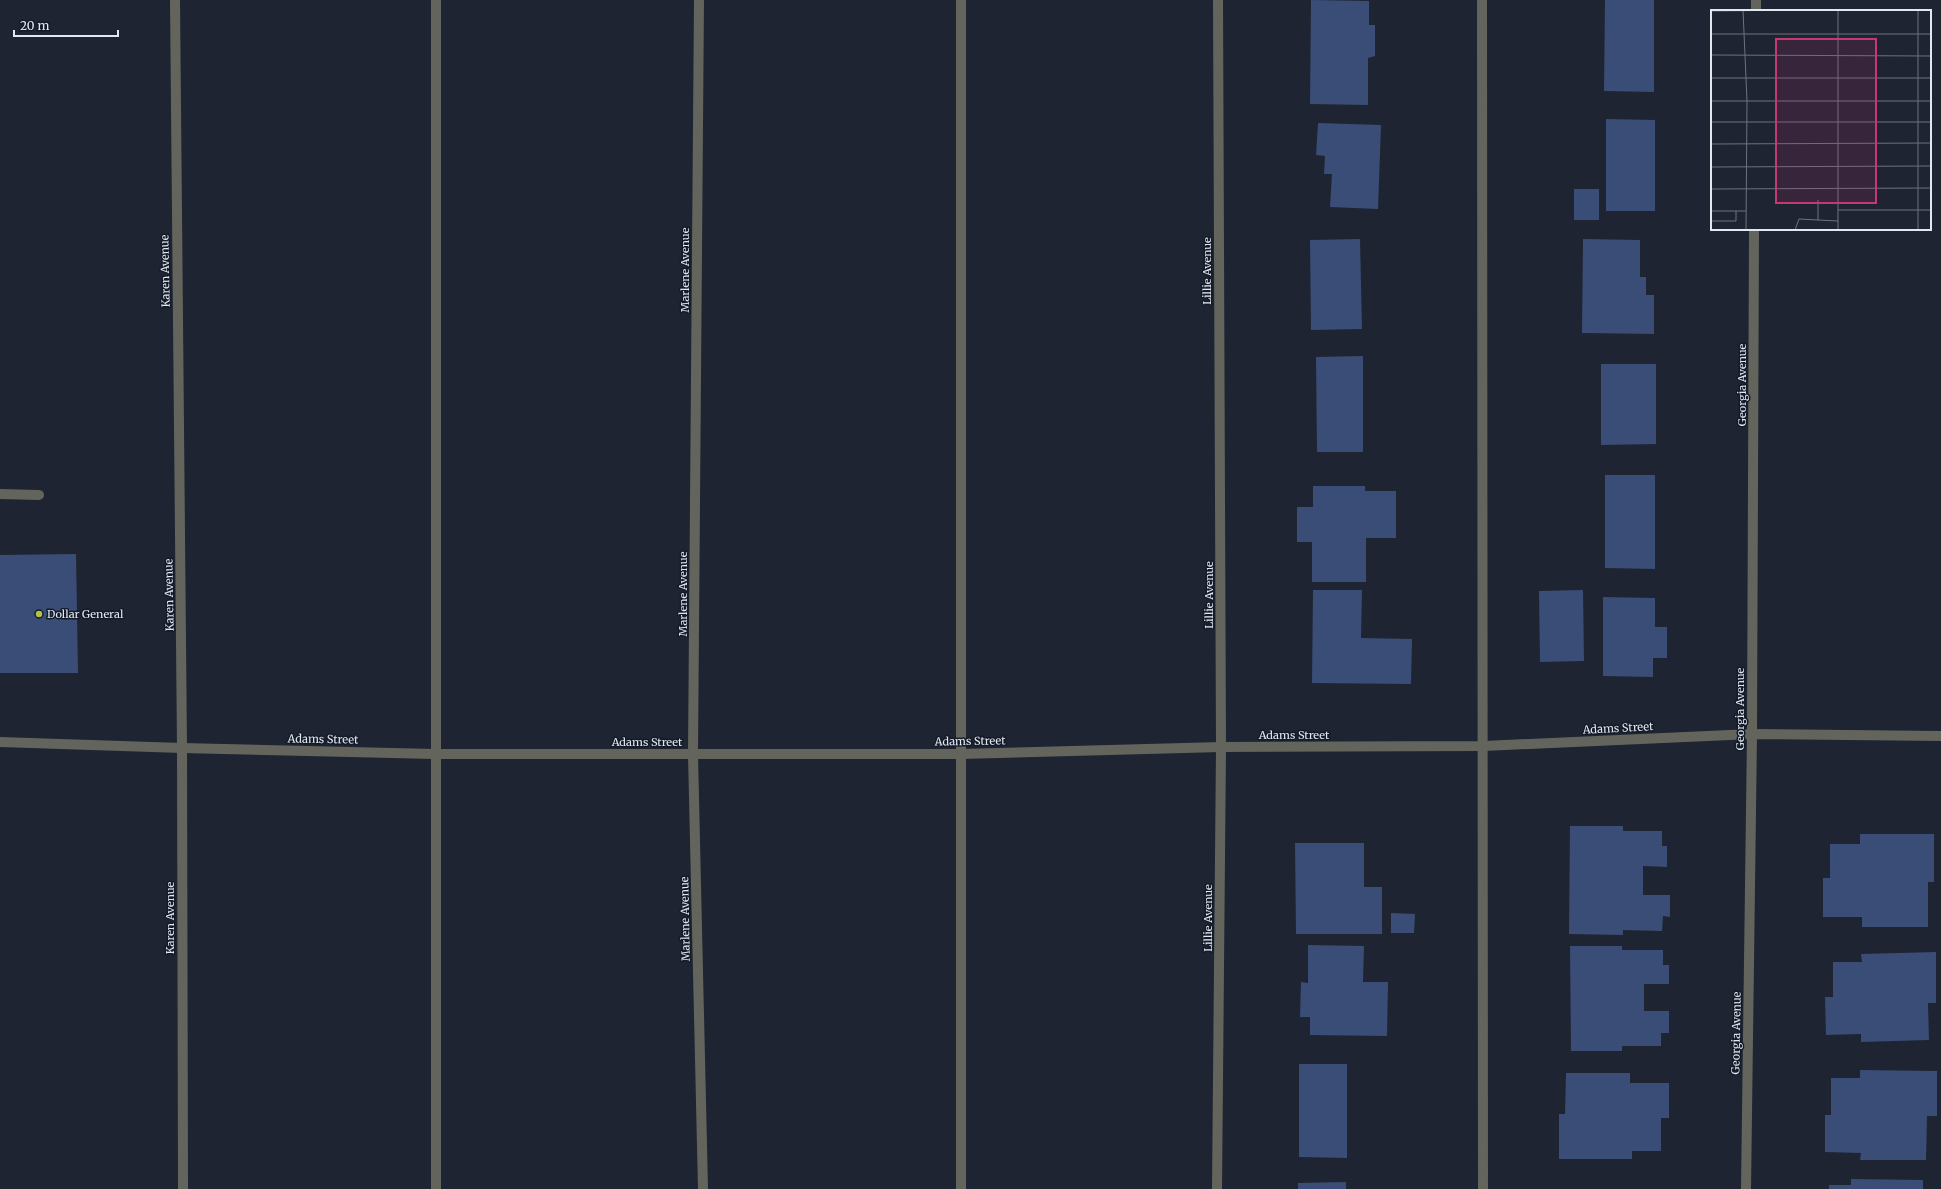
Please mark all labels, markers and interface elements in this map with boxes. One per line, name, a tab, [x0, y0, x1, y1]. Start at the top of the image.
inset map	[1711, 10, 1931, 230]
scale bar	[14, 12, 118, 38]
text: 20 m	[20, 18, 49, 33]
street label: Marlene Avenue	[678, 227, 692, 312]
street label: Karen Avenue	[157, 234, 173, 307]
street label: Lillie Avenue	[1200, 237, 1214, 305]
street label: Georgia Avenue	[1735, 343, 1749, 426]
street label: Marlene Avenue	[676, 551, 690, 636]
street label: Karen Avenue	[161, 558, 177, 631]
street label: Lillie Avenue	[1202, 561, 1216, 629]
place label: Dollar General	[47, 607, 124, 621]
marker: Dollar General	[34, 609, 44, 619]
street label: Georgia Avenue	[1733, 667, 1747, 750]
street label: Adams Street	[1581, 719, 1654, 737]
street label: Adams Street	[1258, 728, 1330, 742]
street label: Adams Street	[287, 731, 359, 747]
street label: Adams Street	[934, 733, 1006, 749]
street label: Adams Street	[611, 735, 683, 749]
street label: Marlene Avenue	[677, 876, 693, 962]
street label: Karen Avenue	[163, 881, 177, 954]
street label: Lillie Avenue	[1201, 884, 1215, 952]
street label: Georgia Avenue	[1728, 991, 1744, 1074]

